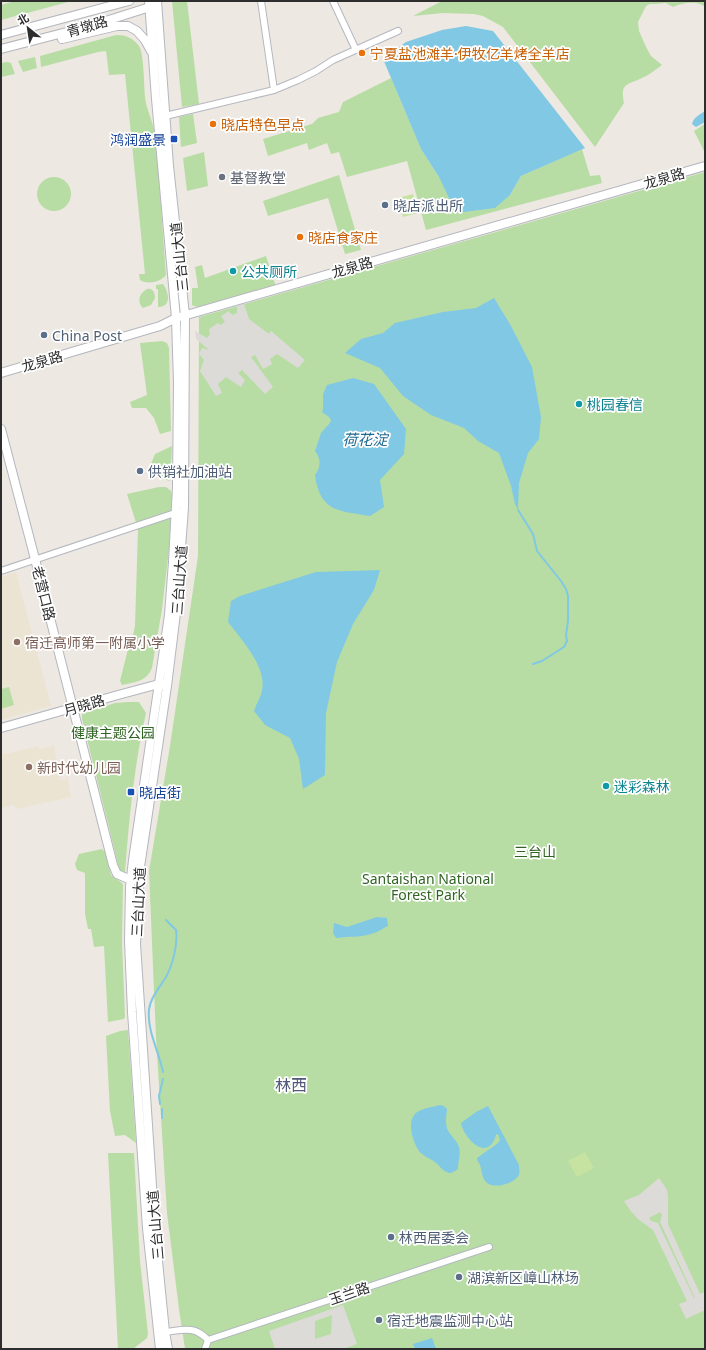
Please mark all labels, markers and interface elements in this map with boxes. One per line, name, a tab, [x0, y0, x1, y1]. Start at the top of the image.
north arrow	[8, 8, 48, 48]
text: 北	[14, 10, 31, 28]
street label: 青墩路	[64, 11, 110, 41]
place label: 宁夏盐池滩羊·伊牧亿羊烤全羊店	[370, 44, 570, 63]
marker: 宁夏盐池滩羊·伊牧亿羊烤全羊店	[357, 48, 367, 58]
place label: 晓店特色早点	[221, 115, 305, 134]
marker: 晓店特色早点	[208, 119, 218, 129]
place label: 鸿润盛景	[110, 130, 166, 149]
marker: 鸿润盛景	[169, 134, 179, 144]
street label: 龙泉路	[641, 163, 687, 193]
place label: 基督教堂	[230, 168, 286, 187]
marker: 基督教堂	[217, 172, 227, 182]
place label: 晓店派出所	[393, 196, 463, 215]
marker: 晓店派出所	[380, 200, 390, 210]
street label: 三台山大道	[166, 221, 192, 293]
place label: 晓店食家庄	[308, 228, 378, 247]
marker: 晓店食家庄	[295, 232, 305, 242]
street label: 龙泉路	[329, 252, 375, 282]
place label: 公共厕所	[241, 262, 297, 281]
marker: 公共厕所	[228, 266, 238, 276]
place label: China Post	[52, 326, 122, 345]
marker: China Post	[39, 330, 49, 340]
street label: 龙泉路	[19, 346, 65, 376]
place label: 桃园春信	[587, 395, 643, 414]
marker: 桃园春信	[574, 399, 584, 409]
water label: 荷花淀	[342, 429, 389, 449]
place label: 供销社加油站	[148, 462, 232, 481]
marker: 供销社加油站	[135, 466, 145, 476]
street label: 三台山大道	[167, 544, 191, 616]
street label: 老营口路	[28, 564, 60, 622]
place label: 宿迁高师第一附属小学	[25, 633, 165, 652]
marker: 宿迁高师第一附属小学	[12, 637, 22, 647]
street label: 月晓路	[61, 690, 107, 720]
park label: 健康主题公园	[71, 723, 155, 742]
place label: 新时代幼儿园	[37, 758, 121, 777]
marker: 新时代幼儿园	[24, 762, 34, 772]
place label: 迷彩森林	[614, 777, 670, 796]
marker: 迷彩森林	[601, 781, 611, 791]
place label: 晓店街	[139, 783, 181, 802]
marker: 晓店街	[126, 787, 136, 797]
park label: 三台山	[514, 842, 556, 861]
street label: 三台山大道	[127, 867, 149, 937]
park label: Santaishan National Forest Park	[362, 869, 494, 904]
district label: 林西	[275, 1074, 307, 1096]
street label: 三台山大道	[142, 1189, 168, 1261]
place label: 林西居委会	[399, 1228, 469, 1247]
marker: 林西居委会	[386, 1232, 396, 1242]
place label: 湖滨新区嶂山林场	[467, 1268, 579, 1287]
marker: 湖滨新区嶂山林场	[454, 1272, 464, 1282]
street label: 玉兰路	[326, 1277, 372, 1309]
place label: 宿迁地震监测中心站	[387, 1311, 513, 1330]
marker: 宿迁地震监测中心站	[374, 1315, 384, 1325]

